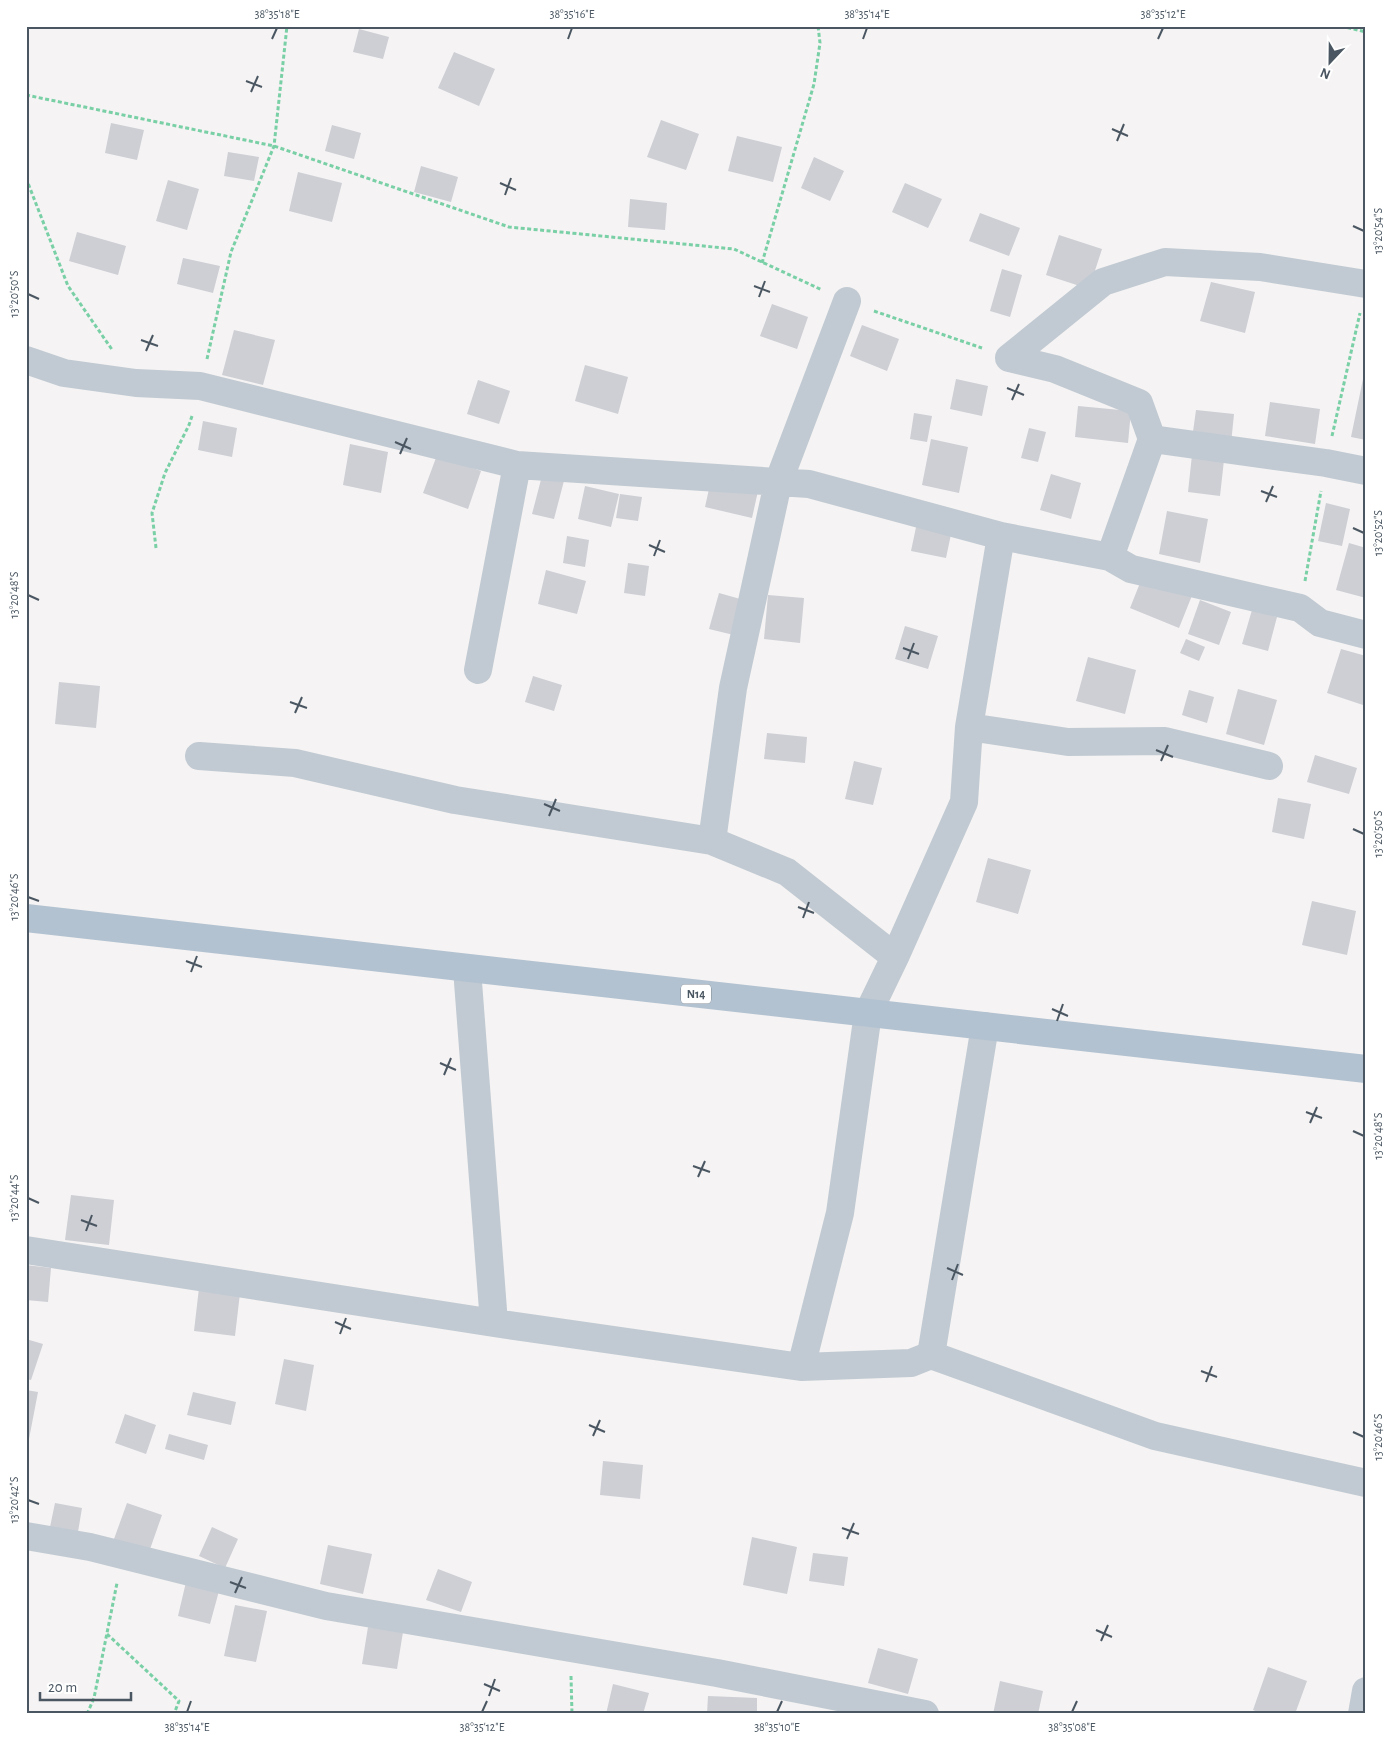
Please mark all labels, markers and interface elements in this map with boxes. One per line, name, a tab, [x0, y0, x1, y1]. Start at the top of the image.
text: 38°35'18"E	[254, 8, 300, 20]
text: 38°35'16"E	[549, 8, 595, 20]
text: 38°35'14"E	[844, 8, 890, 20]
text: 38°35'12"E	[1141, 8, 1186, 20]
north arrow	[1304, 38, 1354, 88]
text: N	[1318, 65, 1333, 81]
text: 13°20'54"S	[1372, 208, 1384, 254]
text: 13°20'50"S	[8, 270, 20, 317]
text: 13°20'52"S	[1372, 510, 1384, 556]
text: 13°20'48"S	[8, 571, 20, 618]
text: 13°20'50"S	[1372, 810, 1384, 857]
text: 13°20'46"S	[8, 873, 20, 920]
road number: N14	[681, 984, 711, 1004]
text: 13°20'48"S	[1372, 1112, 1384, 1159]
text: 13°20'44"S	[8, 1174, 20, 1221]
text: 13°20'46"S	[1372, 1413, 1384, 1460]
text: 13°20'42"S	[8, 1476, 20, 1523]
scale bar	[40, 1670, 131, 1702]
text: 20 m	[48, 1680, 77, 1695]
text: 38°35'14"E	[164, 1721, 210, 1733]
text: 38°35'12"E	[460, 1721, 505, 1733]
text: 38°35'10"E	[754, 1721, 800, 1733]
text: 38°35'08"E	[1048, 1721, 1096, 1733]

